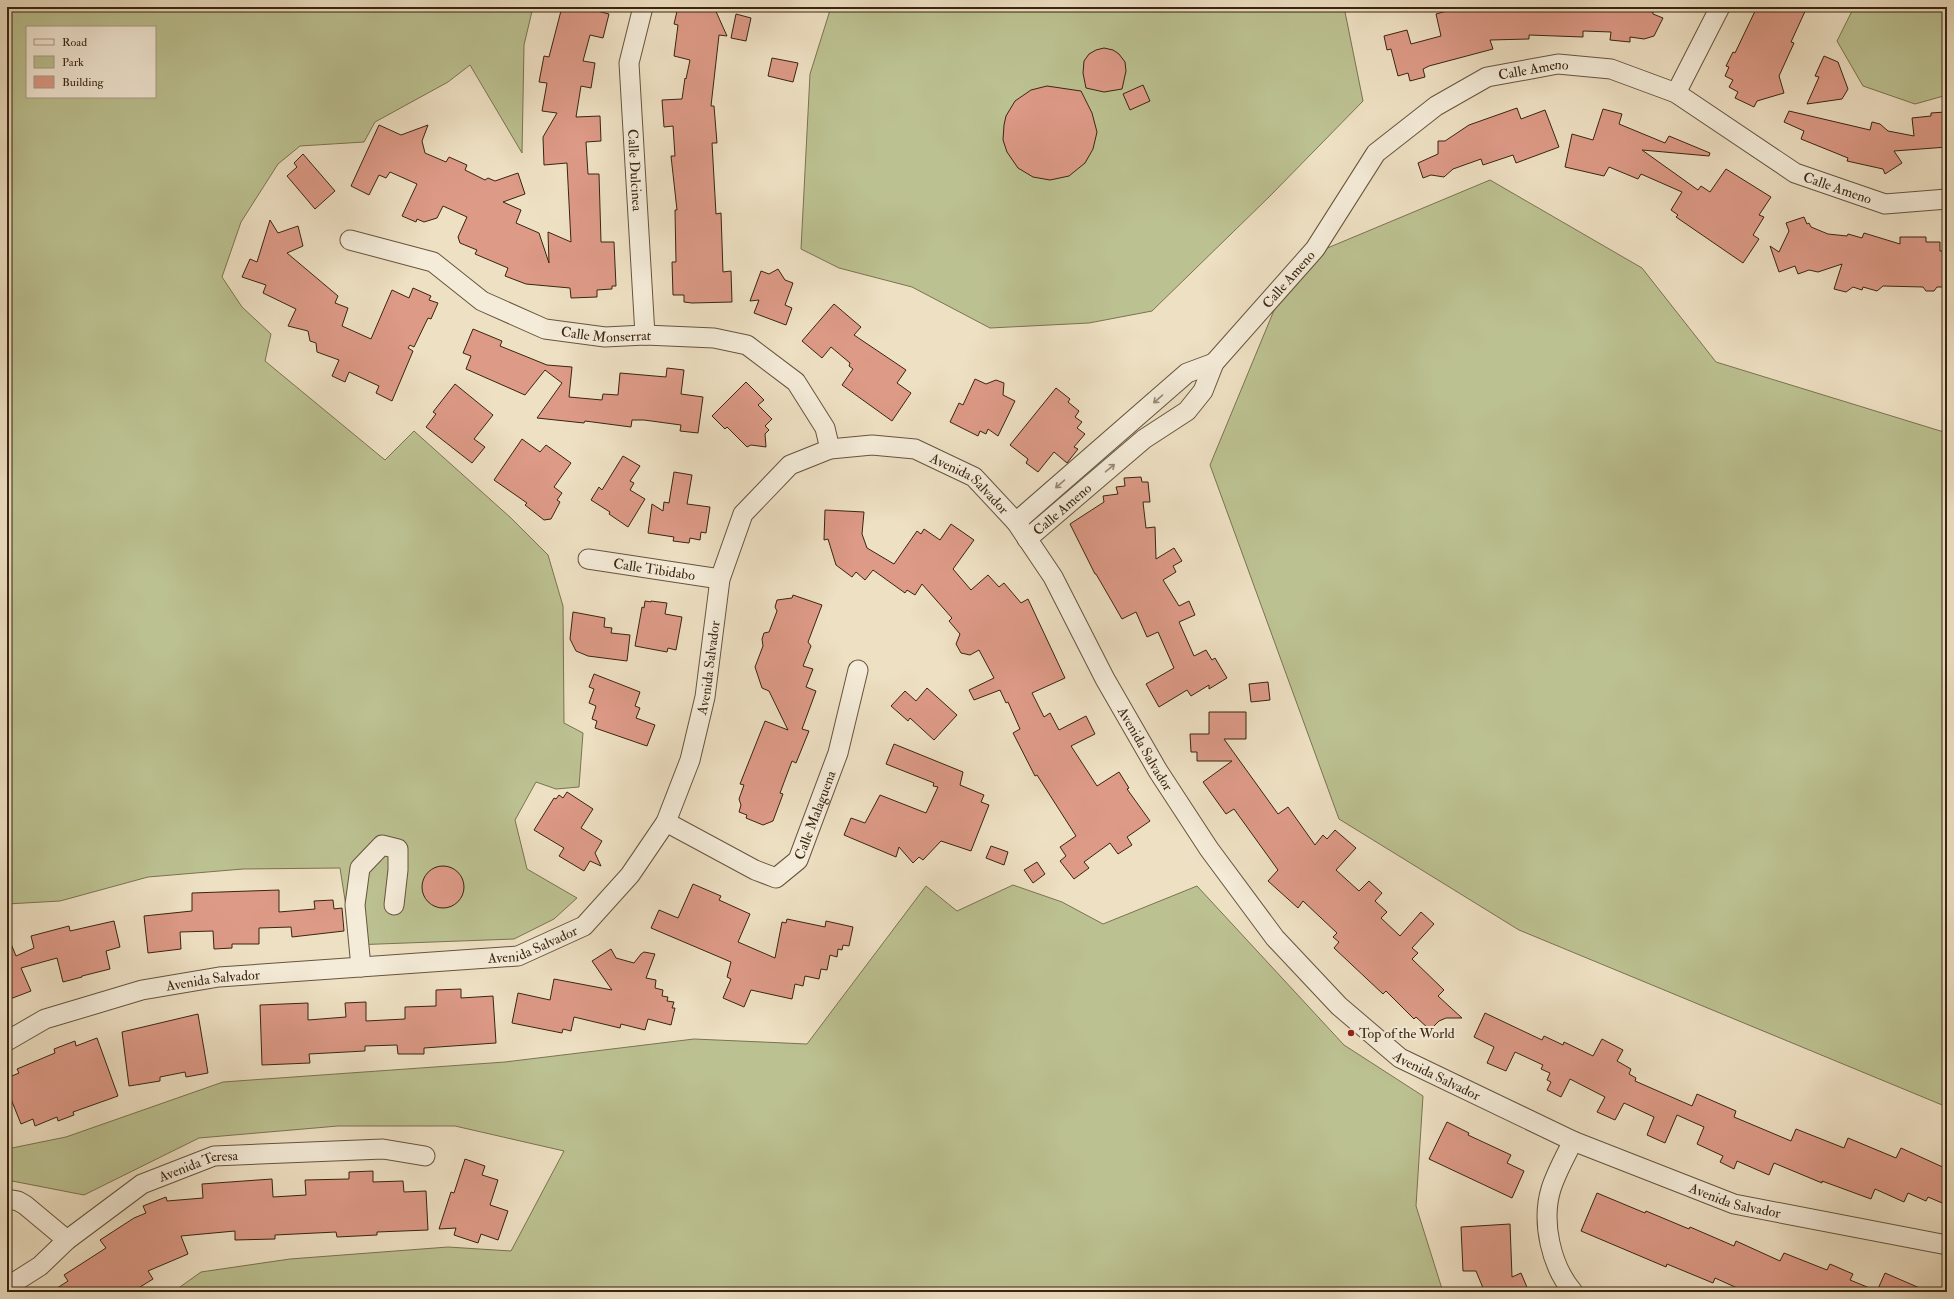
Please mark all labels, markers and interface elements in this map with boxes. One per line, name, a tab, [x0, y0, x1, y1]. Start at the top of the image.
legend	[26, 26, 156, 98]
text: Road	[62, 35, 87, 50]
text: Park	[62, 55, 84, 70]
street label: Calle Ameno	[1497, 55, 1570, 83]
text: Building	[62, 75, 105, 90]
street label: Calle Dulcinea	[624, 128, 646, 212]
street label: Calle Ameno	[1801, 168, 1874, 207]
street label: Calle Ameno	[1258, 247, 1319, 311]
street label: Calle Monserrat	[560, 323, 652, 346]
one-way arrow	[1153, 394, 1163, 404]
street label: Avenida Salvador	[927, 449, 1013, 518]
one-way arrow	[1105, 464, 1115, 473]
street label: Calle Ameno	[1029, 479, 1095, 539]
one-way arrow	[1054, 479, 1065, 488]
street label: Calle Tibidabo	[612, 554, 697, 584]
street label: Avenida Salvador	[692, 619, 723, 717]
street label: Avenida Salvador	[1114, 703, 1177, 795]
street label: Calle Malaguena	[790, 768, 839, 862]
street label: Avenida Salvador	[486, 921, 581, 967]
street label: Avenida Salvador	[164, 966, 261, 994]
place label: Top of the World	[1359, 1025, 1455, 1043]
marker: Top of the World	[1346, 1028, 1356, 1038]
street label: Avenida Salvador	[1389, 1047, 1484, 1104]
street label: Avenida Teresa	[155, 1147, 239, 1186]
street label: Avenida Salvador	[1686, 1179, 1783, 1221]

